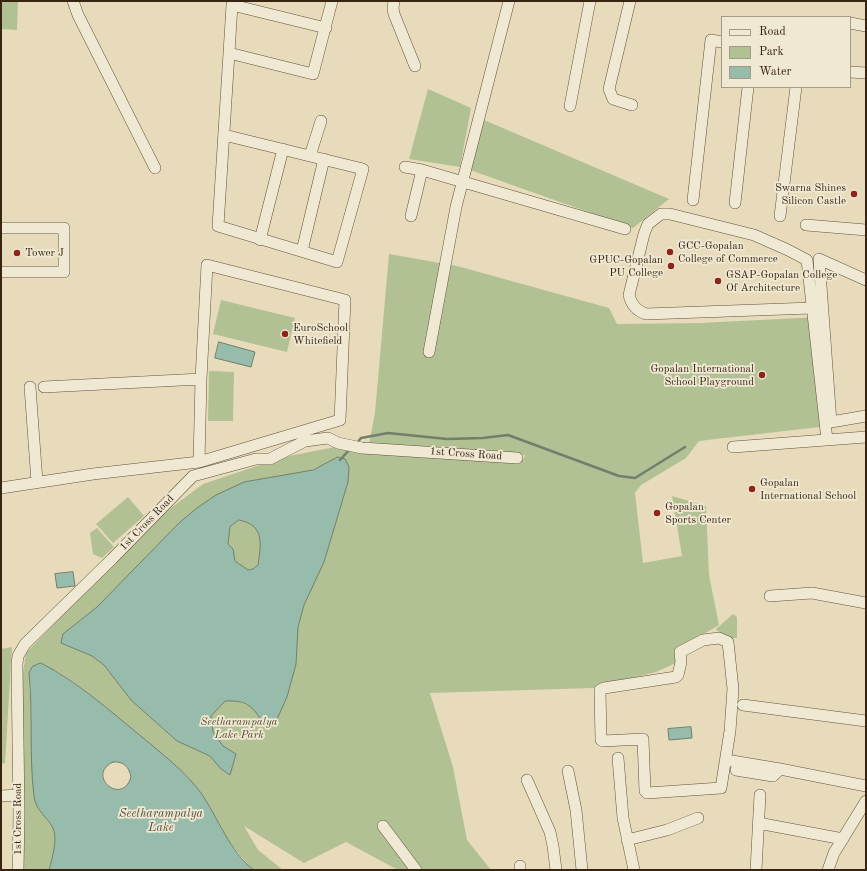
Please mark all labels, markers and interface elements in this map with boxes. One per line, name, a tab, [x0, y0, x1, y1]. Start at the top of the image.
legend	[721, 16, 851, 88]
text: Road	[759, 26, 786, 38]
text: Park	[759, 46, 784, 58]
text: Water	[759, 66, 791, 78]
place label: Swarna Shines Silicon Castle	[775, 181, 846, 207]
marker: Swarna Shines Silicon Castle	[849, 189, 859, 199]
place label: GCC-Gopalan College of Commerce	[678, 239, 778, 265]
place label: Tower J	[25, 246, 64, 260]
marker: GCC-Gopalan College of Commerce	[665, 247, 675, 257]
marker: Tower J	[12, 248, 22, 258]
place label: GPUC-Gopalan PU College	[589, 253, 663, 279]
marker: GPUC-Gopalan PU College	[666, 261, 676, 271]
place label: GSAP-Gopalan College Of Architecture	[726, 268, 837, 294]
marker: GSAP-Gopalan College Of Architecture	[713, 276, 723, 286]
place label: EuroSchool Whitefield	[293, 321, 348, 347]
marker: EuroSchool Whitefield	[280, 329, 290, 339]
place label: Gopalan International School Playground	[650, 362, 754, 388]
marker: Gopalan International School Playground	[757, 370, 767, 380]
street label: 1st Cross Road	[429, 445, 503, 463]
place label: Gopalan International School	[760, 476, 856, 502]
marker: Gopalan International School	[747, 484, 757, 494]
street label: 1st Cross Road	[117, 492, 177, 554]
place label: Gopalan Sports Center	[665, 500, 731, 526]
marker: Gopalan Sports Center	[652, 508, 662, 518]
park label: Seetharampalya Lake Park	[201, 715, 277, 741]
street label: 1st Cross Road	[11, 783, 25, 855]
water label: Seetharampalya Lake	[119, 807, 203, 835]

